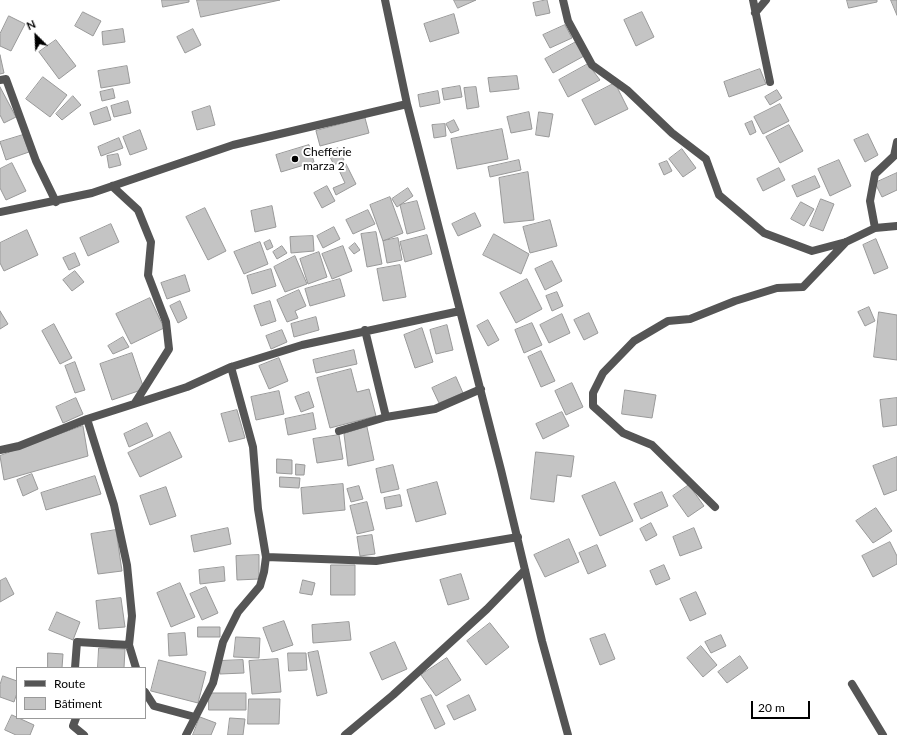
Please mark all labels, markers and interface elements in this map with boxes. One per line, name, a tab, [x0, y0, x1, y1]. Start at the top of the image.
north arrow	[16, 16, 56, 56]
text: N	[24, 17, 37, 32]
place label: Chefferie marza 2	[303, 145, 352, 173]
marker: Chefferie marza 2	[290, 154, 300, 164]
legend	[16, 667, 146, 719]
text: Route	[54, 676, 85, 691]
scale bar	[753, 693, 812, 719]
text: Bâtiment	[54, 696, 102, 711]
text: 20 m	[758, 700, 785, 715]

